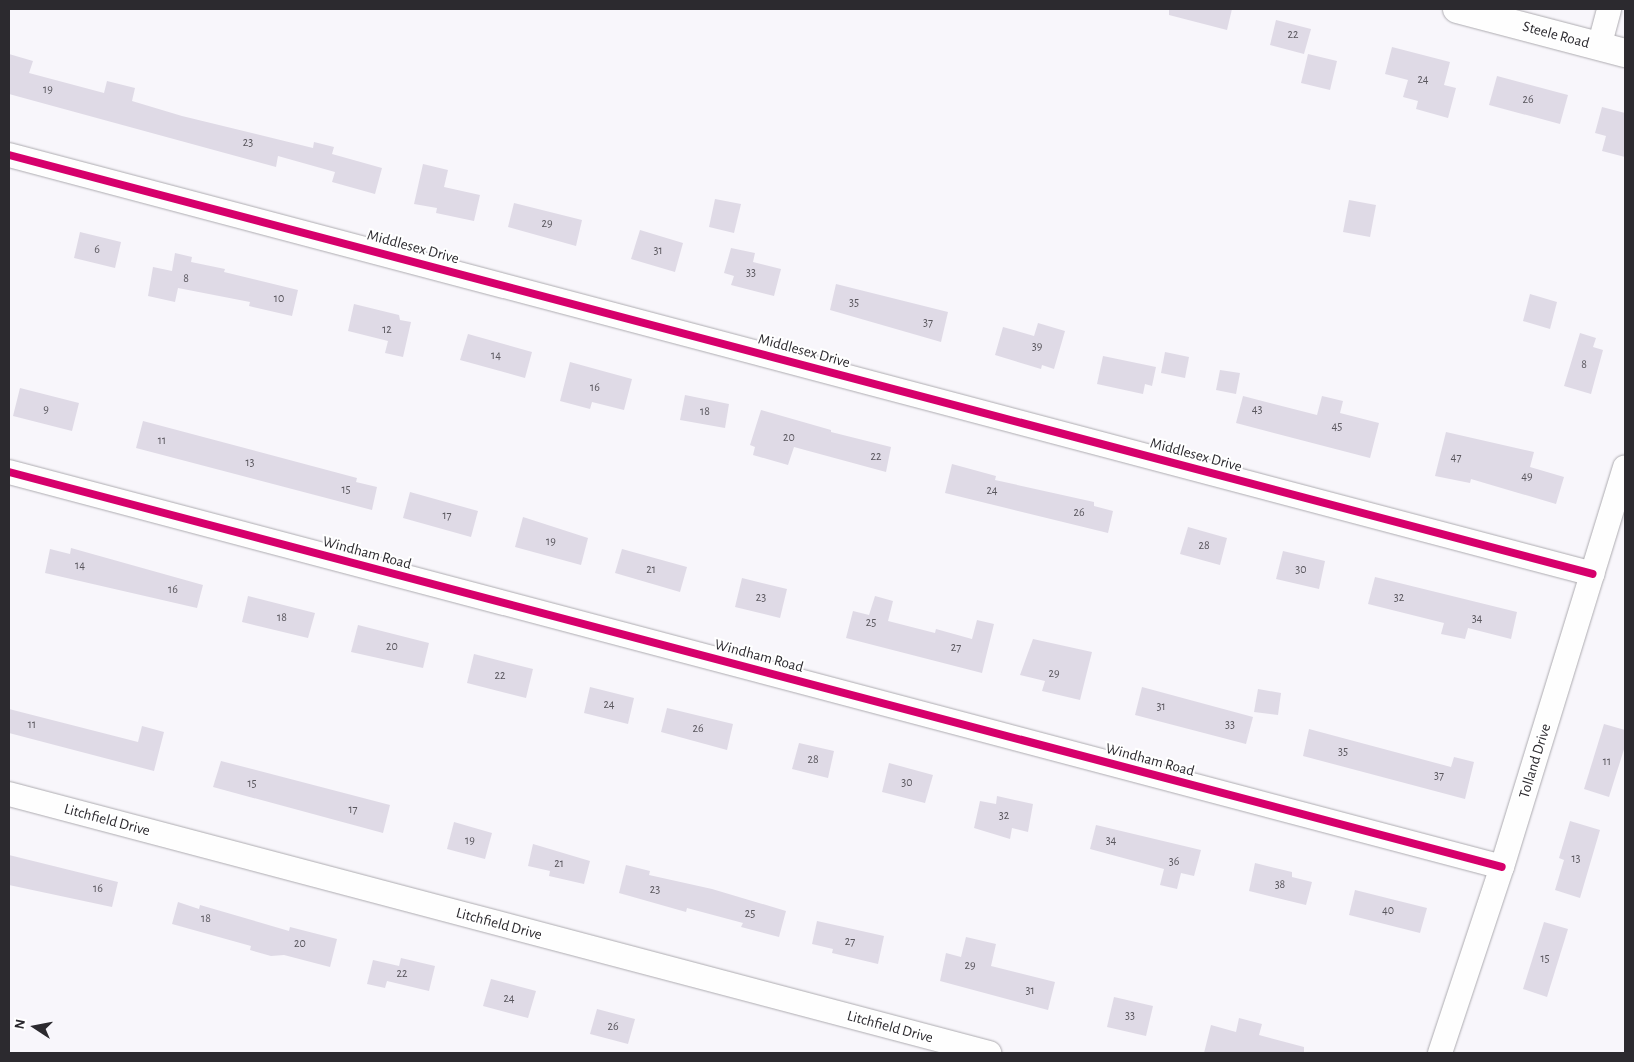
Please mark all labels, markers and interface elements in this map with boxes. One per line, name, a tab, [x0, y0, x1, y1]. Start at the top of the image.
street label: Steele Road	[1521, 17, 1591, 53]
house number: 22	[1288, 28, 1298, 42]
house number: 24	[1417, 73, 1429, 87]
house number: 19	[43, 83, 53, 97]
house number: 26	[1522, 93, 1534, 107]
house number: 23	[243, 136, 253, 150]
house number: 29	[541, 217, 553, 231]
street label: Middlesex Drive	[365, 226, 461, 268]
house number: 6	[94, 243, 100, 257]
house number: 31	[653, 244, 663, 258]
house number: 33	[746, 266, 756, 280]
house number: 8	[183, 272, 189, 286]
house number: 10	[274, 292, 284, 306]
house number: 35	[849, 296, 859, 310]
house number: 37	[923, 316, 933, 330]
house number: 12	[382, 323, 392, 337]
street label: Middlesex Drive	[756, 330, 852, 372]
house number: 39	[1032, 340, 1042, 354]
house number: 14	[491, 349, 501, 363]
house number: 8	[1581, 358, 1587, 372]
house number: 16	[590, 381, 600, 395]
house number: 9	[43, 403, 49, 417]
house number: 43	[1252, 403, 1262, 417]
house number: 18	[700, 405, 710, 419]
house number: 45	[1332, 420, 1342, 434]
house number: 20	[783, 431, 795, 445]
house number: 11	[158, 434, 166, 448]
street label: Middlesex Drive	[1148, 434, 1244, 476]
house number: 22	[871, 450, 881, 464]
house number: 47	[1451, 451, 1461, 465]
house number: 13	[245, 456, 255, 470]
house number: 49	[1521, 470, 1533, 484]
house number: 15	[341, 483, 351, 497]
house number: 24	[986, 484, 998, 498]
house number: 26	[1073, 506, 1085, 520]
house number: 17	[442, 509, 452, 523]
street label: Windham Road	[321, 532, 413, 574]
house number: 19	[546, 535, 556, 549]
house number: 28	[1198, 539, 1210, 553]
house number: 14	[75, 559, 85, 573]
house number: 21	[646, 563, 656, 577]
house number: 30	[1295, 563, 1307, 577]
house number: 16	[168, 583, 178, 597]
house number: 23	[756, 591, 766, 605]
house number: 32	[1394, 591, 1404, 605]
house number: 18	[277, 611, 287, 625]
house number: 34	[1472, 612, 1482, 626]
house number: 25	[866, 616, 876, 630]
street label: Windham Road	[713, 635, 805, 677]
house number: 20	[386, 640, 398, 654]
house number: 27	[951, 641, 961, 655]
house number: 29	[1048, 667, 1060, 681]
house number: 22	[495, 669, 505, 683]
house number: 24	[603, 698, 615, 712]
house number: 31	[1156, 700, 1166, 714]
house number: 11	[28, 718, 36, 732]
house number: 33	[1225, 718, 1235, 732]
house number: 26	[692, 722, 704, 736]
street label: Tolland Drive	[1515, 722, 1555, 800]
street label: Windham Road	[1104, 739, 1196, 781]
house number: 35	[1338, 745, 1348, 759]
house number: 28	[807, 753, 819, 767]
house number: 11	[1603, 755, 1611, 769]
house number: 37	[1434, 769, 1444, 783]
house number: 30	[901, 776, 913, 790]
house number: 15	[247, 777, 257, 791]
street label: Litchfield Drive	[62, 800, 152, 840]
house number: 17	[348, 803, 358, 817]
house number: 32	[999, 809, 1009, 823]
house number: 19	[465, 834, 475, 848]
house number: 34	[1106, 834, 1116, 848]
house number: 13	[1571, 852, 1581, 866]
house number: 36	[1169, 855, 1179, 869]
house number: 21	[554, 857, 564, 871]
house number: 38	[1275, 878, 1285, 892]
house number: 16	[93, 882, 103, 896]
house number: 23	[650, 883, 660, 897]
street label: Litchfield Drive	[454, 904, 544, 944]
house number: 40	[1382, 904, 1394, 918]
house number: 25	[745, 907, 755, 921]
house number: 18	[201, 912, 211, 926]
house number: 27	[845, 935, 855, 949]
house number: 20	[294, 937, 306, 951]
house number: 15	[1540, 952, 1550, 966]
house number: 29	[964, 959, 976, 973]
house number: 22	[397, 967, 407, 981]
house number: 31	[1025, 984, 1035, 998]
house number: 24	[503, 992, 515, 1006]
north arrow	[10, 1002, 60, 1052]
street label: Litchfield Drive	[845, 1007, 935, 1047]
house number: 33	[1125, 1009, 1135, 1023]
text: N	[12, 1018, 28, 1030]
house number: 26	[607, 1020, 619, 1034]

